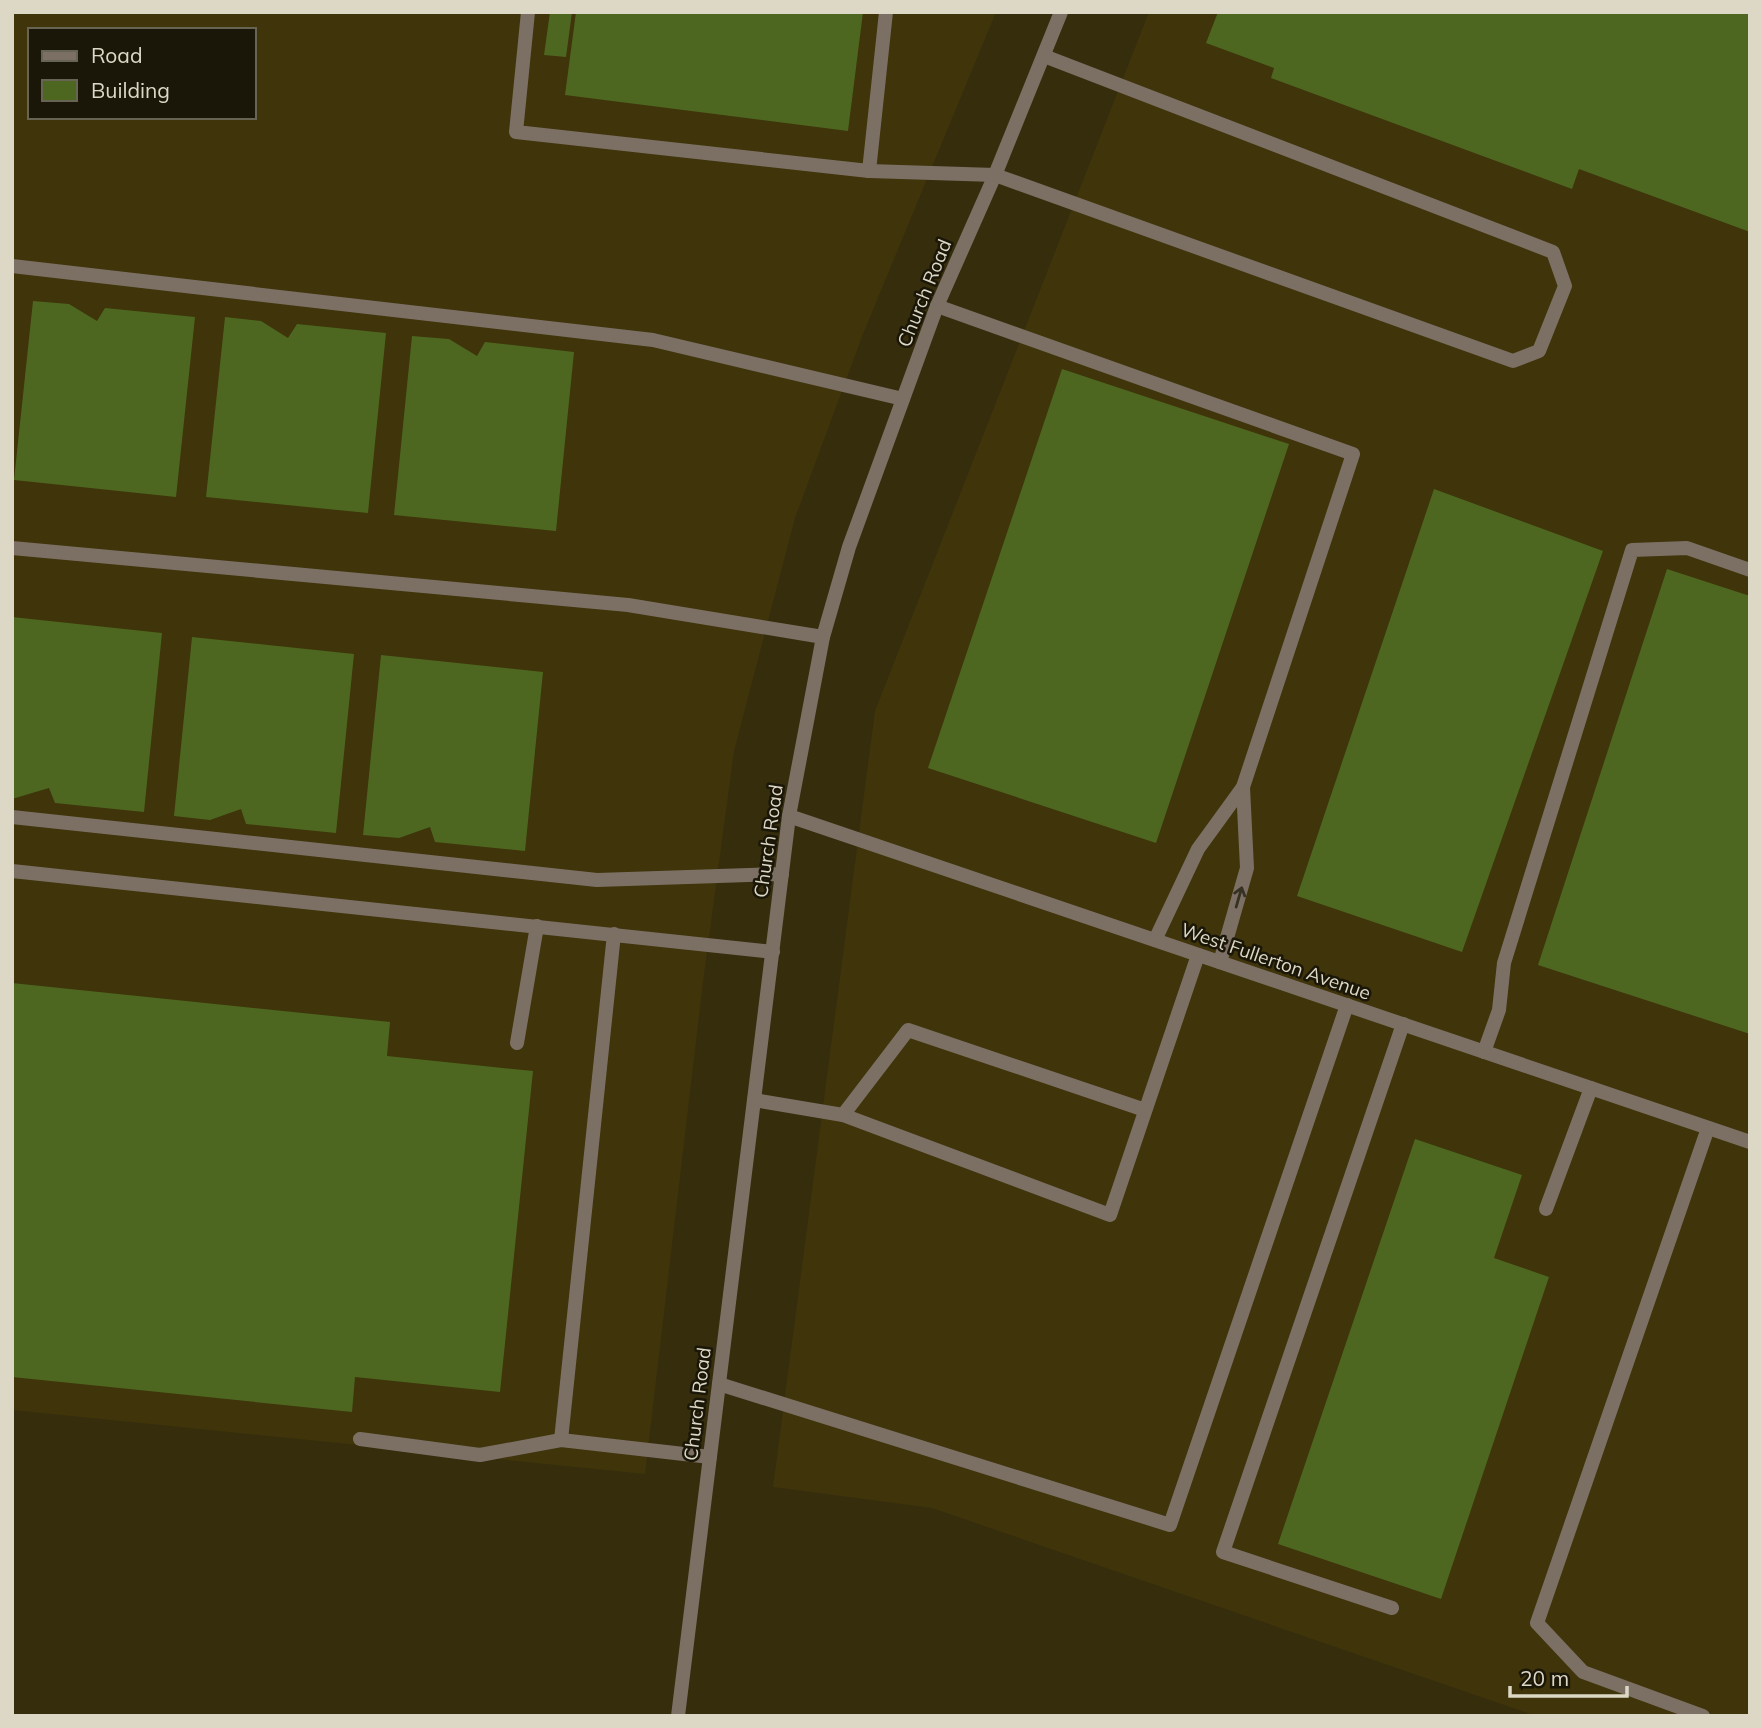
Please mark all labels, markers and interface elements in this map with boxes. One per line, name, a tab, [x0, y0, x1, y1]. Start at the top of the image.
legend	[28, 28, 256, 119]
text: Road	[91, 42, 142, 68]
text: Building	[91, 77, 170, 103]
street label: Church Road	[892, 236, 956, 350]
street label: Church Road	[748, 783, 788, 899]
one-way arrow	[1233, 886, 1246, 908]
street label: West Fullerton Avenue	[1178, 917, 1374, 1005]
street label: Church Road	[678, 1346, 716, 1462]
scale bar	[1510, 1654, 1627, 1698]
text: 20 m	[1520, 1665, 1569, 1691]

